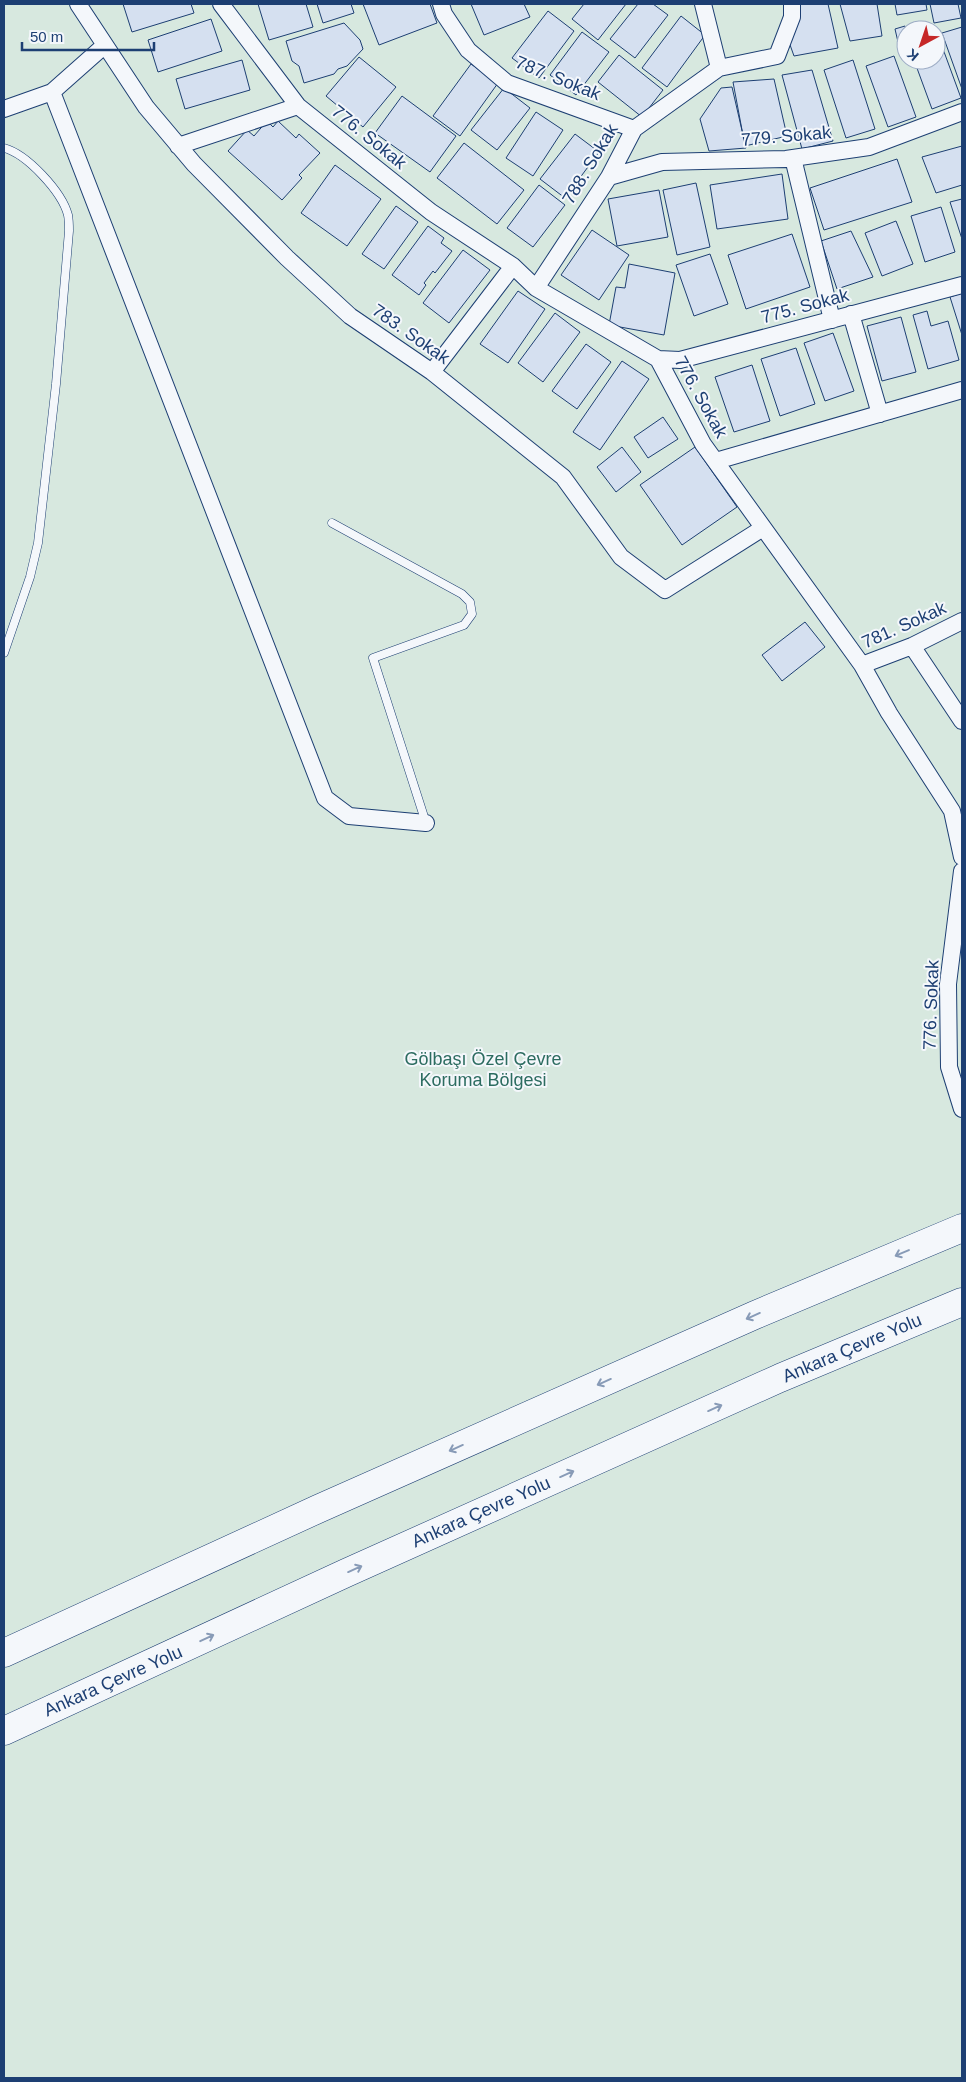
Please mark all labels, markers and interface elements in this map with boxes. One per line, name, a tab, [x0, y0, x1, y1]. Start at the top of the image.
scale bar	[22, 20, 155, 52]
north arrow	[896, 20, 946, 70]
text: 50 m	[30, 28, 63, 45]
text: K	[904, 46, 922, 64]
street label: 787. Sokak	[513, 52, 604, 105]
street label: 776. Sokak	[328, 101, 411, 174]
street label: 788. Sokak	[558, 119, 622, 208]
street label: 779. Sokak	[740, 122, 833, 150]
street label: 775. Sokak	[759, 284, 852, 327]
street label: 783. Sokak	[368, 300, 454, 369]
street label: 776. Sokak	[670, 353, 732, 442]
street label: 781. Sokak	[859, 597, 950, 652]
street label: 776. Sokak	[919, 959, 943, 1050]
park label: Gölbaşı Özel Çevre Koruma Bölgesi	[404, 1049, 562, 1090]
one-way arrow	[895, 1249, 911, 1258]
street label: Ankara Çevre Yolu	[779, 1310, 925, 1386]
one-way arrow	[746, 1312, 761, 1322]
one-way arrow	[597, 1378, 612, 1388]
one-way arrow	[707, 1402, 722, 1412]
one-way arrow	[449, 1444, 464, 1454]
one-way arrow	[559, 1469, 574, 1478]
street label: Ankara Çevre Yolu	[409, 1473, 553, 1551]
one-way arrow	[347, 1564, 362, 1574]
one-way arrow	[199, 1632, 214, 1642]
street label: Ankara Çevre Yolu	[41, 1642, 185, 1720]

